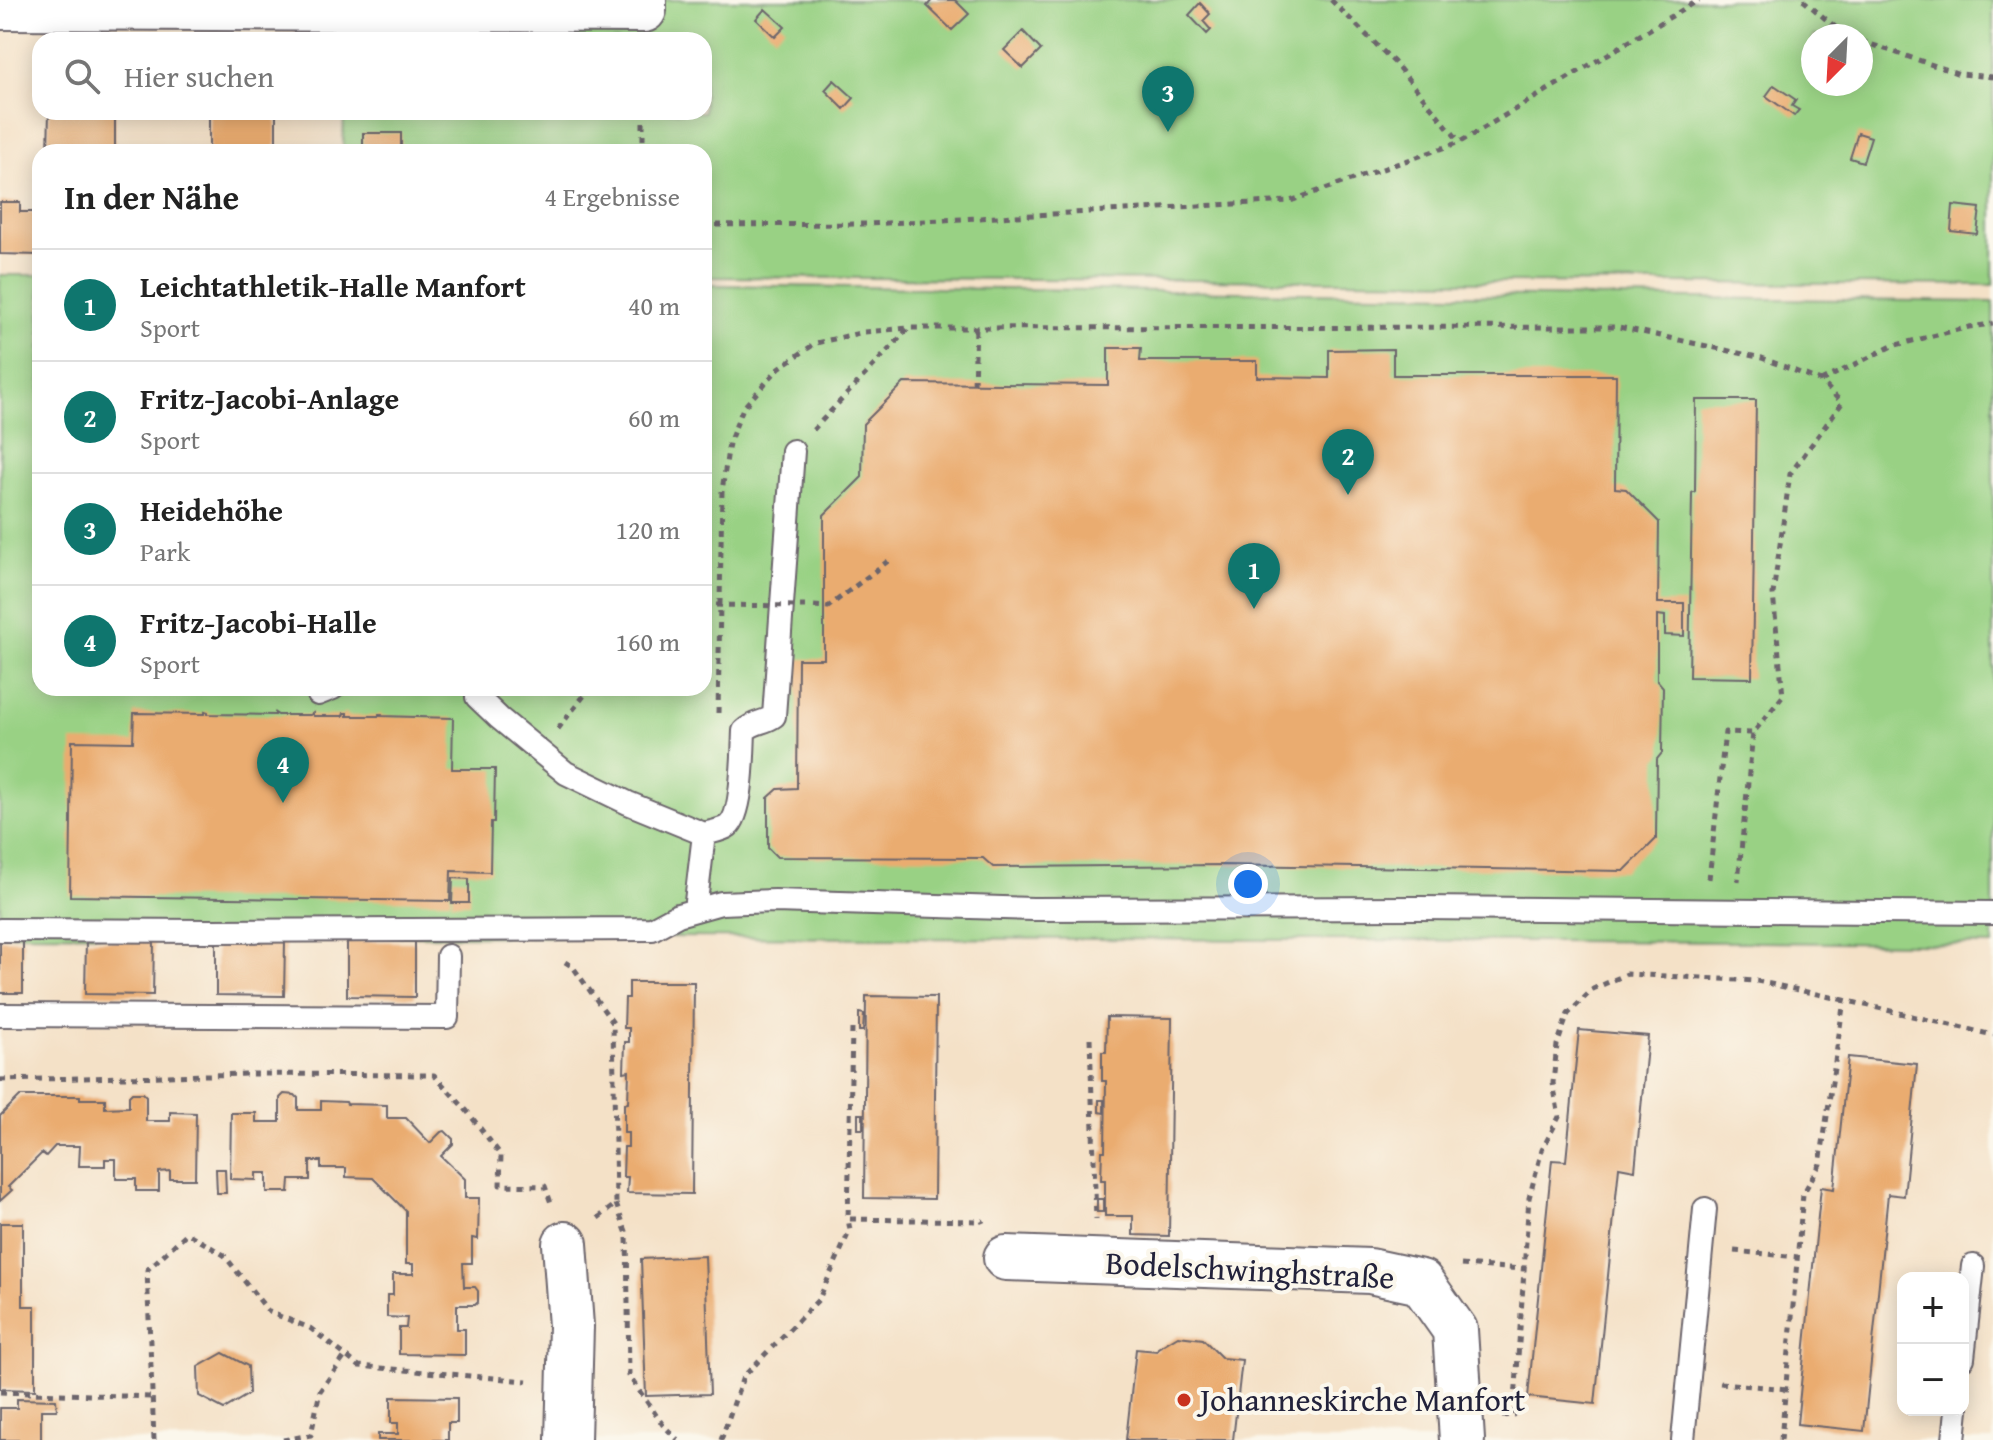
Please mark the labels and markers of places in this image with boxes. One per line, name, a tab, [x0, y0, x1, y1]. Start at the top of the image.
pin: 3	[1142, 66, 1194, 132]
pin: 2	[1322, 429, 1374, 495]
pin: 1	[1228, 543, 1280, 609]
pin: 4	[257, 737, 309, 803]
place label: Johanneskirche Manfort	[1196, 1376, 1525, 1423]
marker: Johanneskirche Manfort	[1175, 1391, 1193, 1409]

